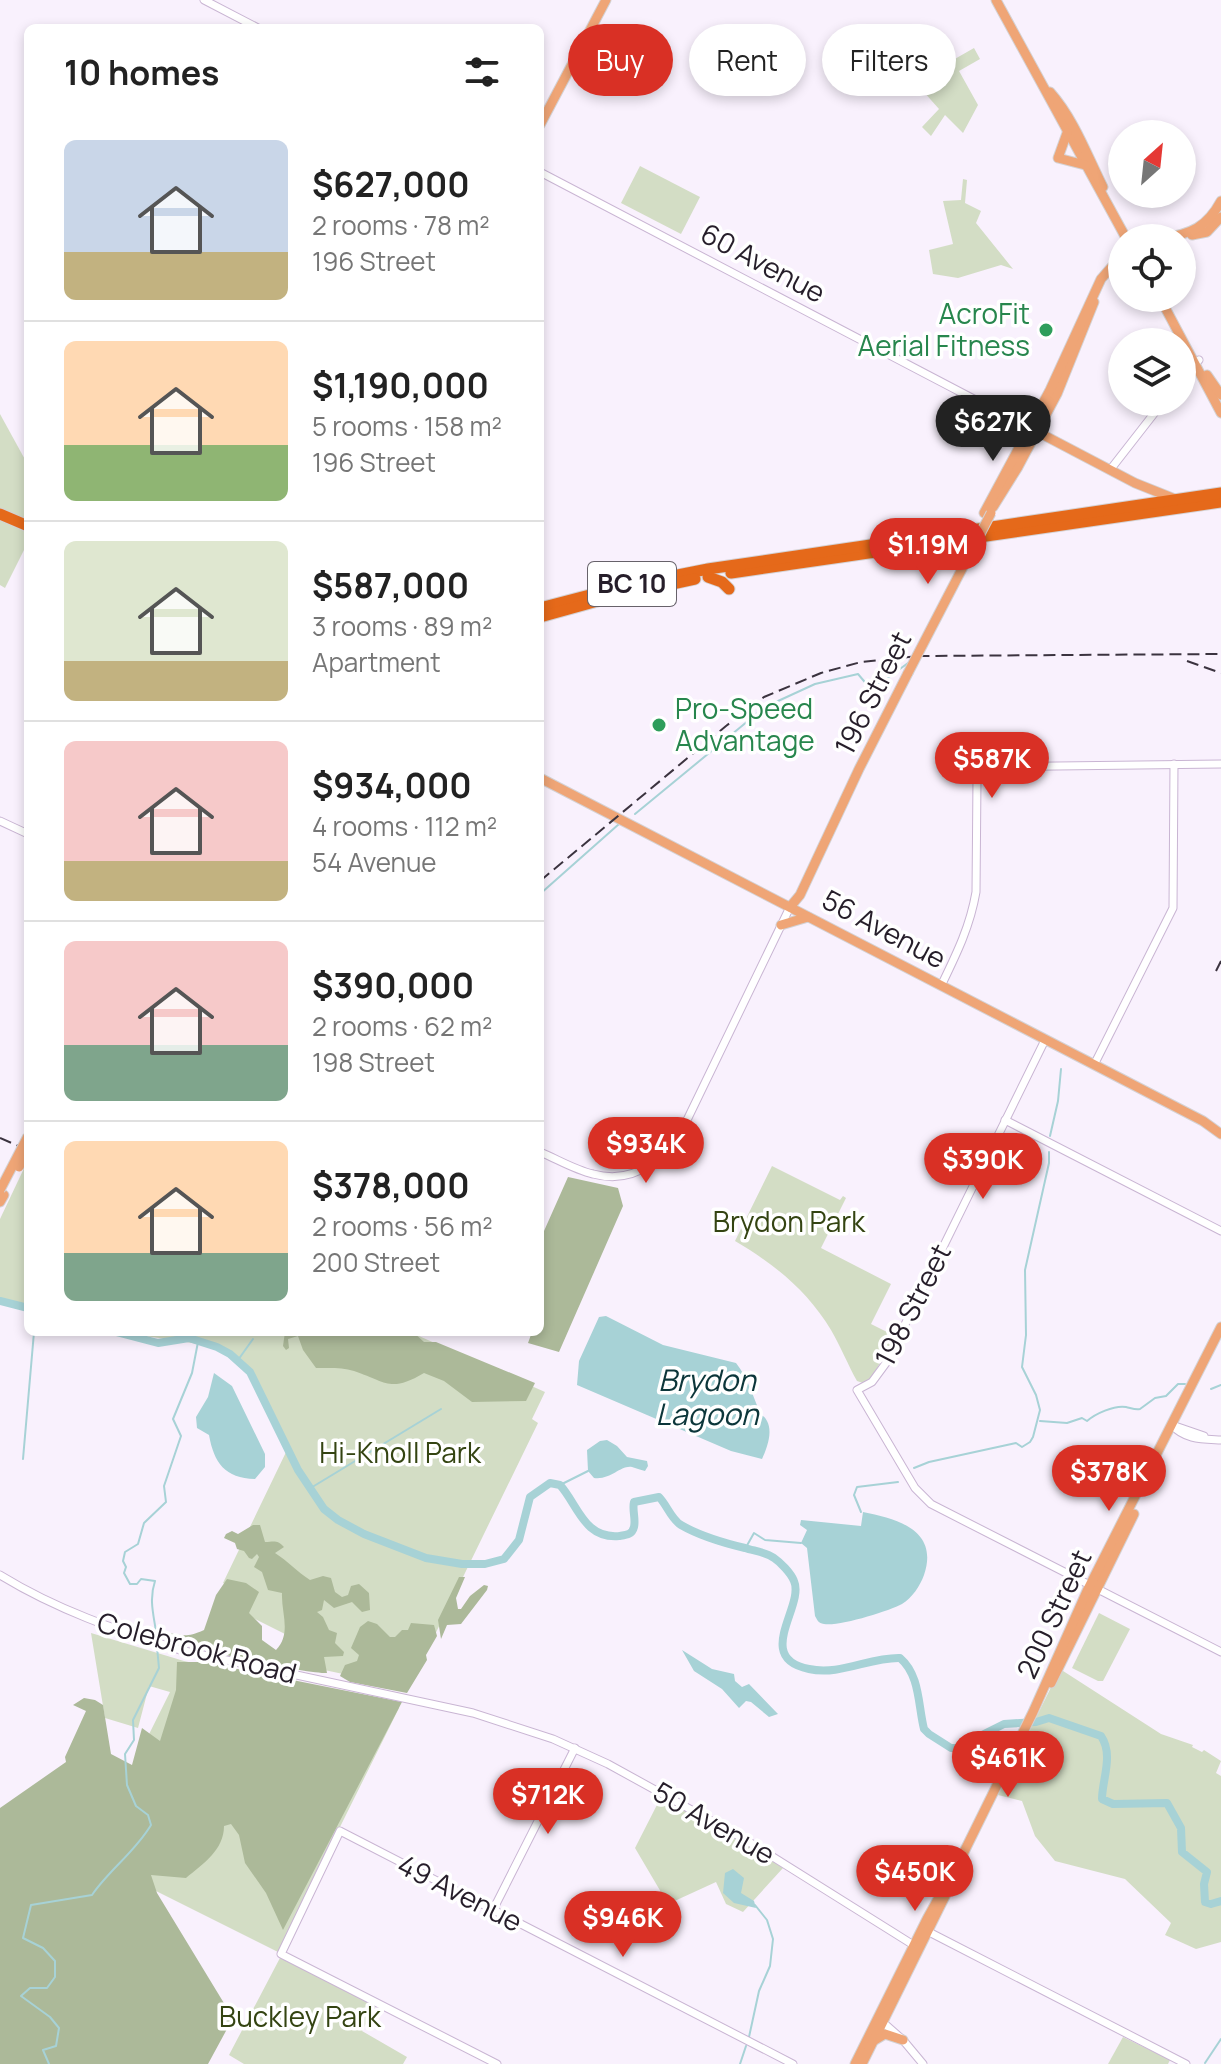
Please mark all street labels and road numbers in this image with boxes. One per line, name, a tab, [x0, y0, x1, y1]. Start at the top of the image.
street label: 60 Avenue	[695, 213, 832, 311]
road number: BC 10	[588, 562, 676, 606]
street label: 196 Street	[825, 624, 919, 761]
street label: 56 Avenue	[816, 880, 953, 977]
street label: 198 Street	[865, 1237, 959, 1372]
street label: 200 Street	[1007, 1543, 1099, 1684]
street label: Colebrook Road	[93, 1602, 301, 1692]
street label: 50 Avenue	[647, 1772, 782, 1872]
street label: 49 Avenue	[392, 1845, 529, 1940]

